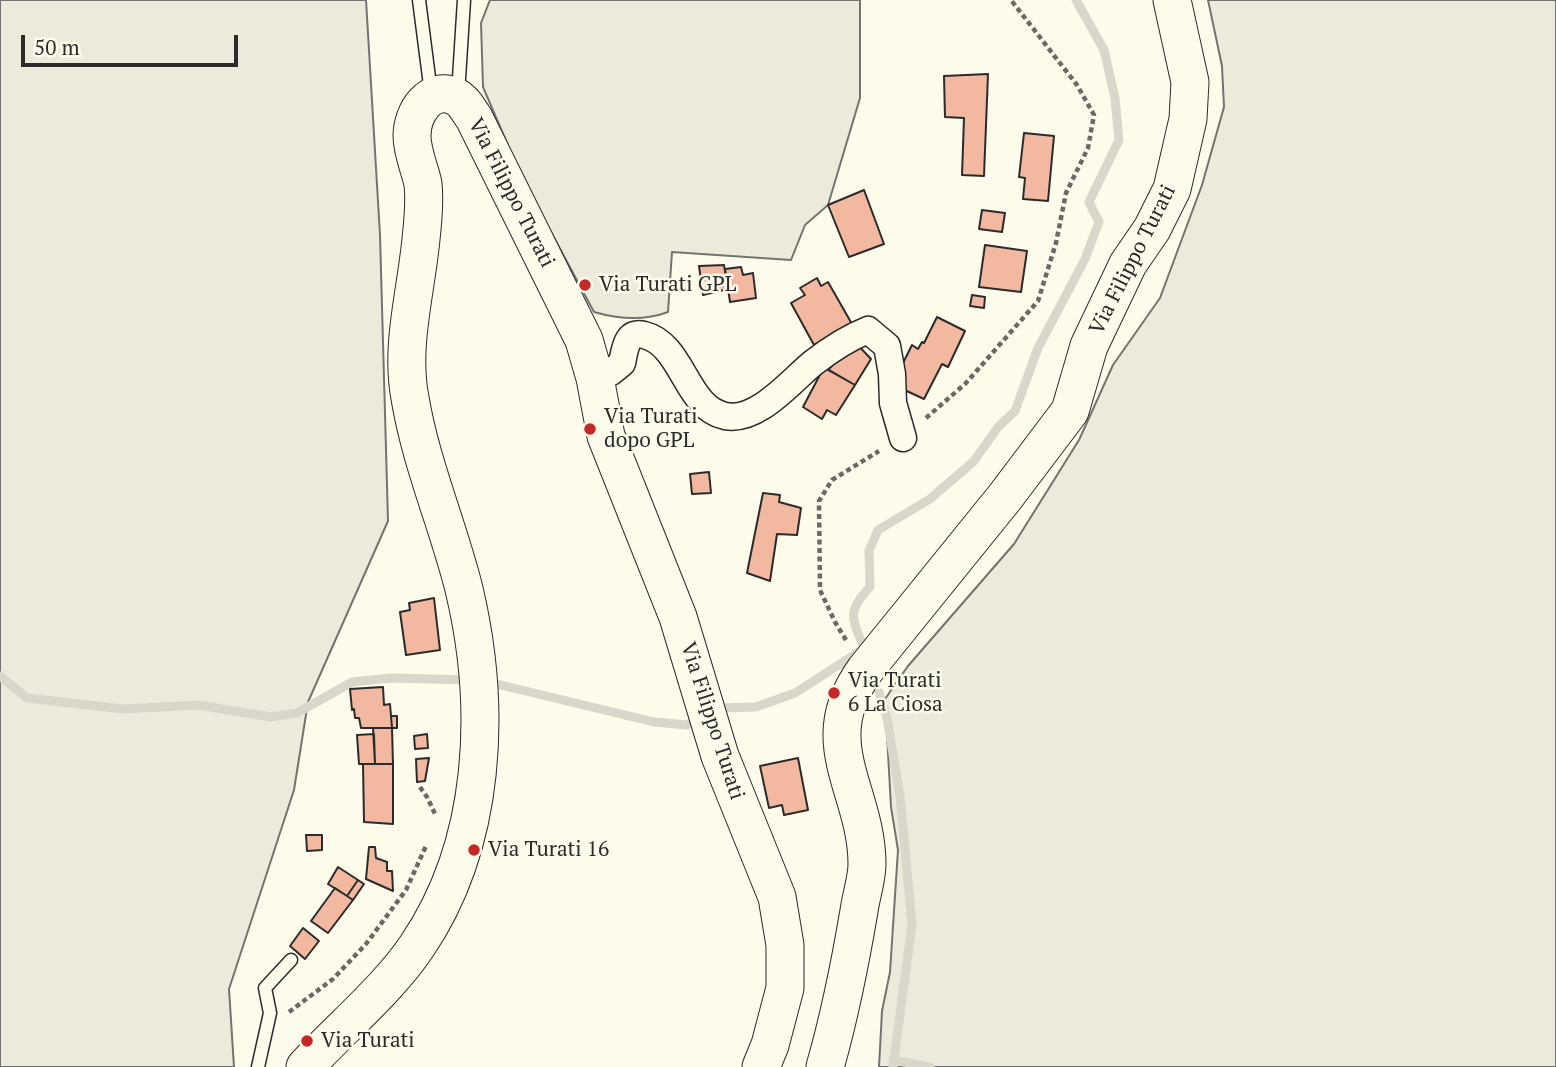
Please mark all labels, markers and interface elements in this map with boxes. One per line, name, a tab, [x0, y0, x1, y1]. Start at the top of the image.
scale bar	[24, 21, 242, 65]
text: 50 m	[34, 33, 80, 61]
street label: Via Filippo Turati	[462, 114, 560, 272]
street label: Via Filippo Turati	[1084, 181, 1182, 339]
place label: Via Turati GPL	[599, 272, 736, 298]
marker: Via Turati GPL	[577, 277, 593, 293]
place label: Via Turati dopo GPL	[604, 404, 698, 454]
marker: Via Turati dopo GPL	[582, 421, 598, 437]
street label: Via Filippo Turati	[675, 639, 749, 803]
place label: Via Turati 6 La Ciosa	[848, 668, 943, 718]
marker: Via Turati 6 La Ciosa	[826, 685, 842, 701]
place label: Via Turati 16	[488, 837, 609, 863]
marker: Via Turati 16	[466, 842, 482, 858]
place label: Via Turati	[321, 1028, 415, 1054]
marker: Via Turati	[299, 1033, 315, 1049]

